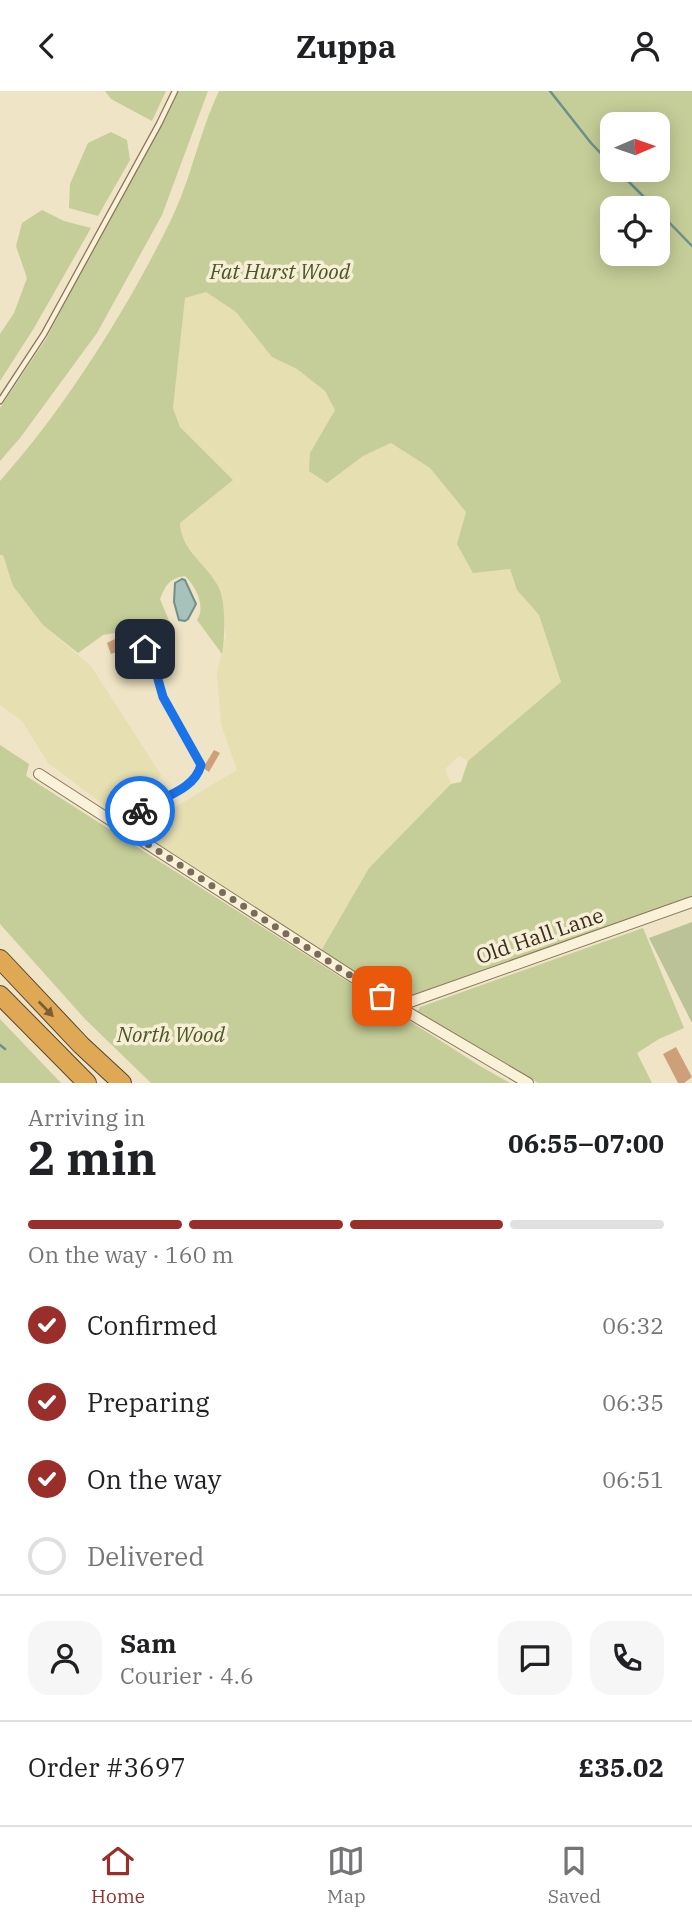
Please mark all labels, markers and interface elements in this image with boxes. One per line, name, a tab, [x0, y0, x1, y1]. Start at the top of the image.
text: Zuppa	[296, 25, 396, 67]
icon: back	[28, 27, 66, 65]
icon: person	[626, 27, 664, 65]
north arrow	[600, 112, 670, 182]
map controls	[600, 112, 670, 266]
button: locate	[600, 196, 670, 266]
park label: Fat Hurst Wood	[209, 257, 351, 285]
pin	[115, 619, 175, 679]
icon: home	[126, 630, 164, 668]
courier	[105, 776, 175, 846]
icon: bike	[121, 792, 159, 830]
street label: Old Hall Lane	[472, 900, 607, 970]
pin	[352, 966, 412, 1026]
icon: bag	[363, 977, 401, 1015]
one-way arrow	[38, 1001, 55, 1018]
park label: North Wood	[116, 1020, 226, 1048]
text: Arriving in	[28, 1102, 145, 1132]
text: 06:55–07:00	[508, 1126, 664, 1160]
text: 2 min	[28, 1128, 157, 1188]
text: On the way · 160 m	[28, 1239, 234, 1269]
icon: check	[28, 1306, 66, 1344]
text: Confirmed	[87, 1308, 218, 1342]
text: 06:32	[602, 1310, 664, 1340]
icon: check	[28, 1383, 66, 1421]
text: Preparing	[87, 1385, 209, 1419]
text: 06:35	[602, 1387, 664, 1417]
icon: check	[28, 1460, 66, 1498]
text: On the way	[87, 1462, 221, 1496]
text: 06:51	[602, 1464, 664, 1494]
text: Delivered	[87, 1539, 204, 1573]
button: person	[28, 1621, 102, 1695]
button: chat	[498, 1621, 572, 1695]
button: phone	[590, 1621, 664, 1695]
text: Sam	[120, 1626, 176, 1660]
text: Courier · 4.6	[120, 1660, 254, 1690]
text: Order #3697	[28, 1750, 186, 1784]
text: £35.02	[579, 1750, 664, 1784]
tab: Home	[91, 1842, 145, 1908]
tab: Map	[327, 1842, 366, 1908]
tab: Saved	[548, 1842, 601, 1908]

